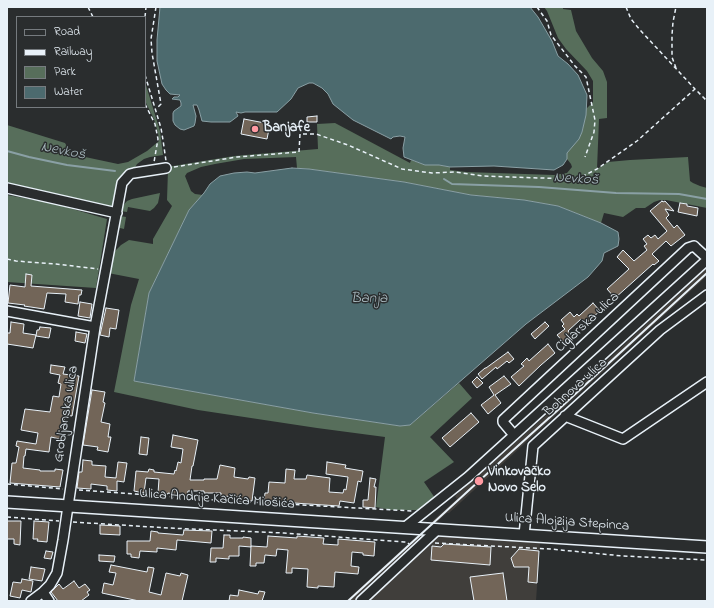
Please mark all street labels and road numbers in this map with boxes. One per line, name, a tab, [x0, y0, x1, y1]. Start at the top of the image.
street label: Ciglarska ulica	[553, 289, 623, 357]
street label: Bohnova ulica	[541, 355, 611, 421]
street label: Grobljanska ulica	[51, 365, 83, 463]
street label: Ulica Andrije Kačića Miošića	[139, 486, 295, 514]
street label: Ulica Alojzija Stepinca	[504, 510, 630, 536]

